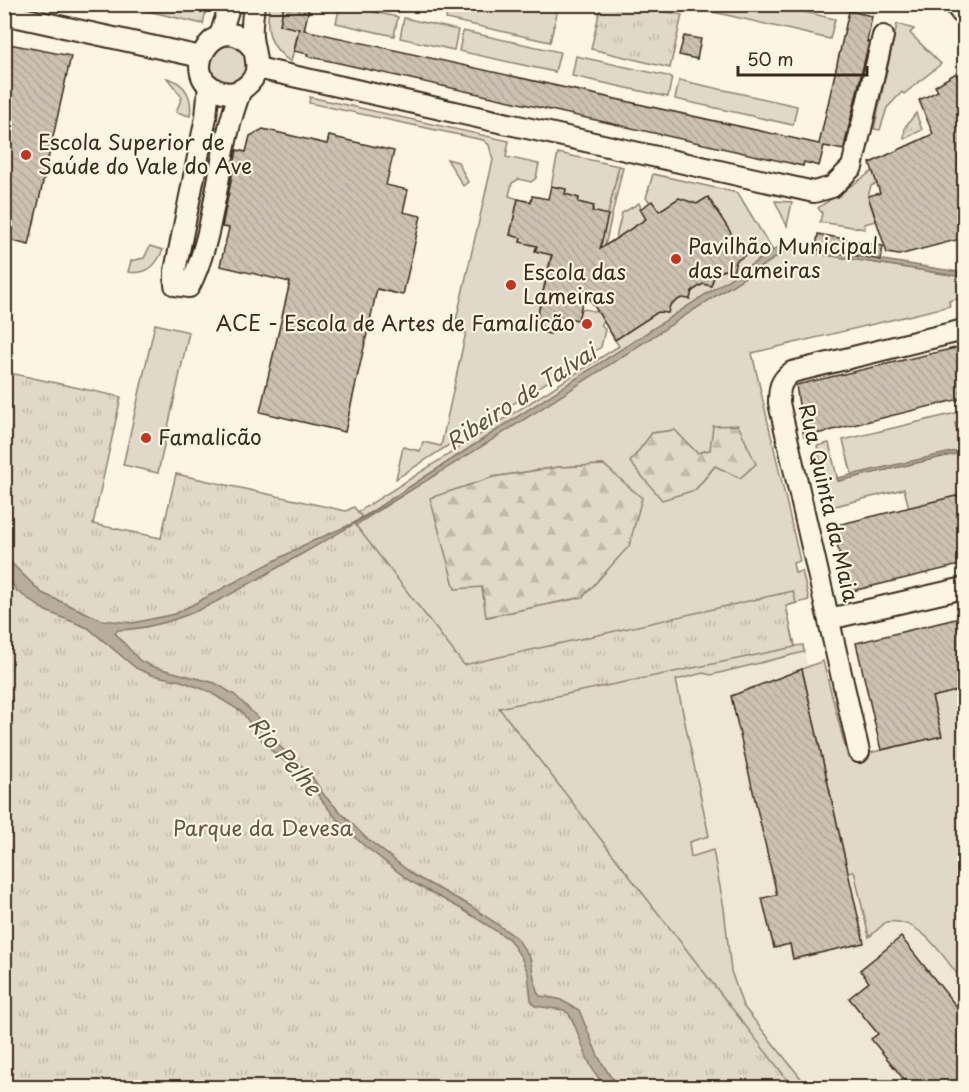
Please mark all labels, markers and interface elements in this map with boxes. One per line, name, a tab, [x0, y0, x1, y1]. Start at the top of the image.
scale bar	[738, 39, 867, 77]
text: 50 m	[747, 45, 794, 72]
place label: Escola Superior de Saúde do Vale do Ave	[38, 125, 252, 181]
marker: Escola Superior de Saúde do Vale do Ave	[19, 148, 33, 162]
place label: Pavilhão Municipal das Lameiras	[688, 229, 878, 285]
marker: Pavilhão Municipal das Lameiras	[669, 252, 683, 266]
place label: Escola das Lameiras	[523, 255, 626, 311]
marker: Escola das Lameiras	[504, 278, 518, 292]
place label: ACE - Escola de Artes de Famalicão	[216, 306, 575, 338]
marker: ACE - Escola de Artes de Famalicão	[580, 317, 594, 331]
water label: Ribeiro de Talvai	[438, 333, 604, 457]
street label: Rua Quinta da Maia	[792, 400, 868, 605]
place label: Famalicão	[158, 420, 262, 452]
marker: Famalicão	[139, 431, 153, 445]
water label: Rio Pelhe	[242, 708, 331, 803]
park label: Parque da Devesa	[173, 811, 354, 843]

